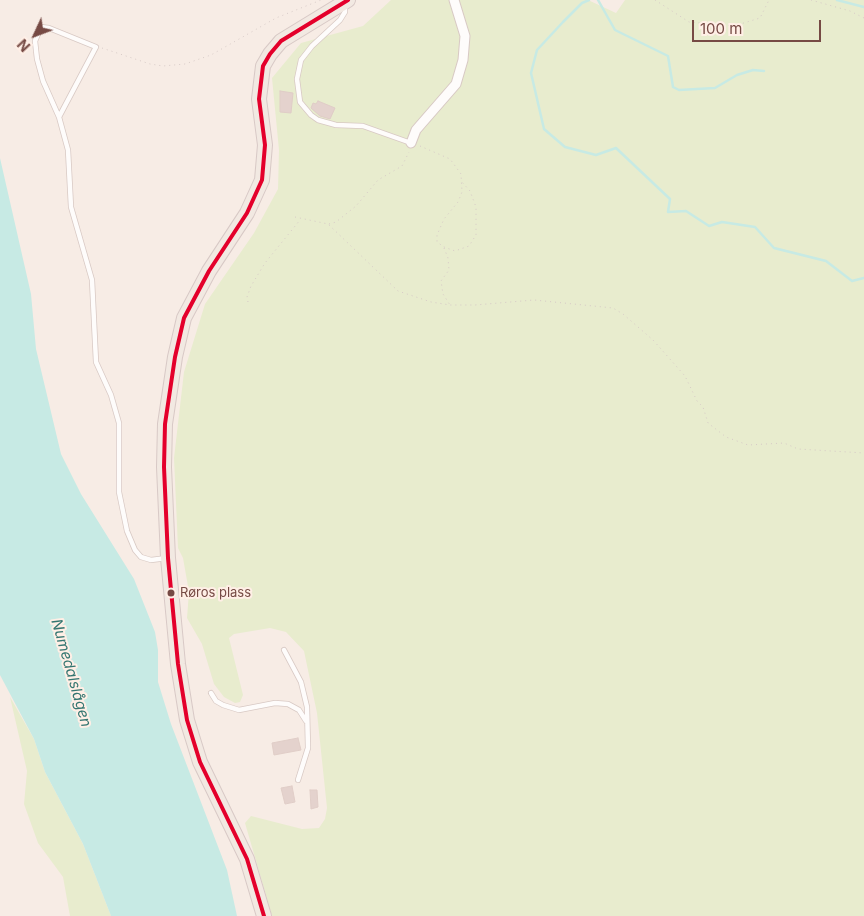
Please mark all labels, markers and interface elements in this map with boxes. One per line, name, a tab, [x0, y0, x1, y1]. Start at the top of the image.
north arrow	[10, 10, 60, 60]
scale bar	[694, 10, 823, 42]
text: 100 m	[700, 19, 742, 38]
text: N	[14, 36, 34, 55]
place label: Røros plass	[180, 585, 251, 601]
marker: Røros plass	[166, 588, 176, 598]
water label: Numedalslågen	[47, 617, 95, 729]

